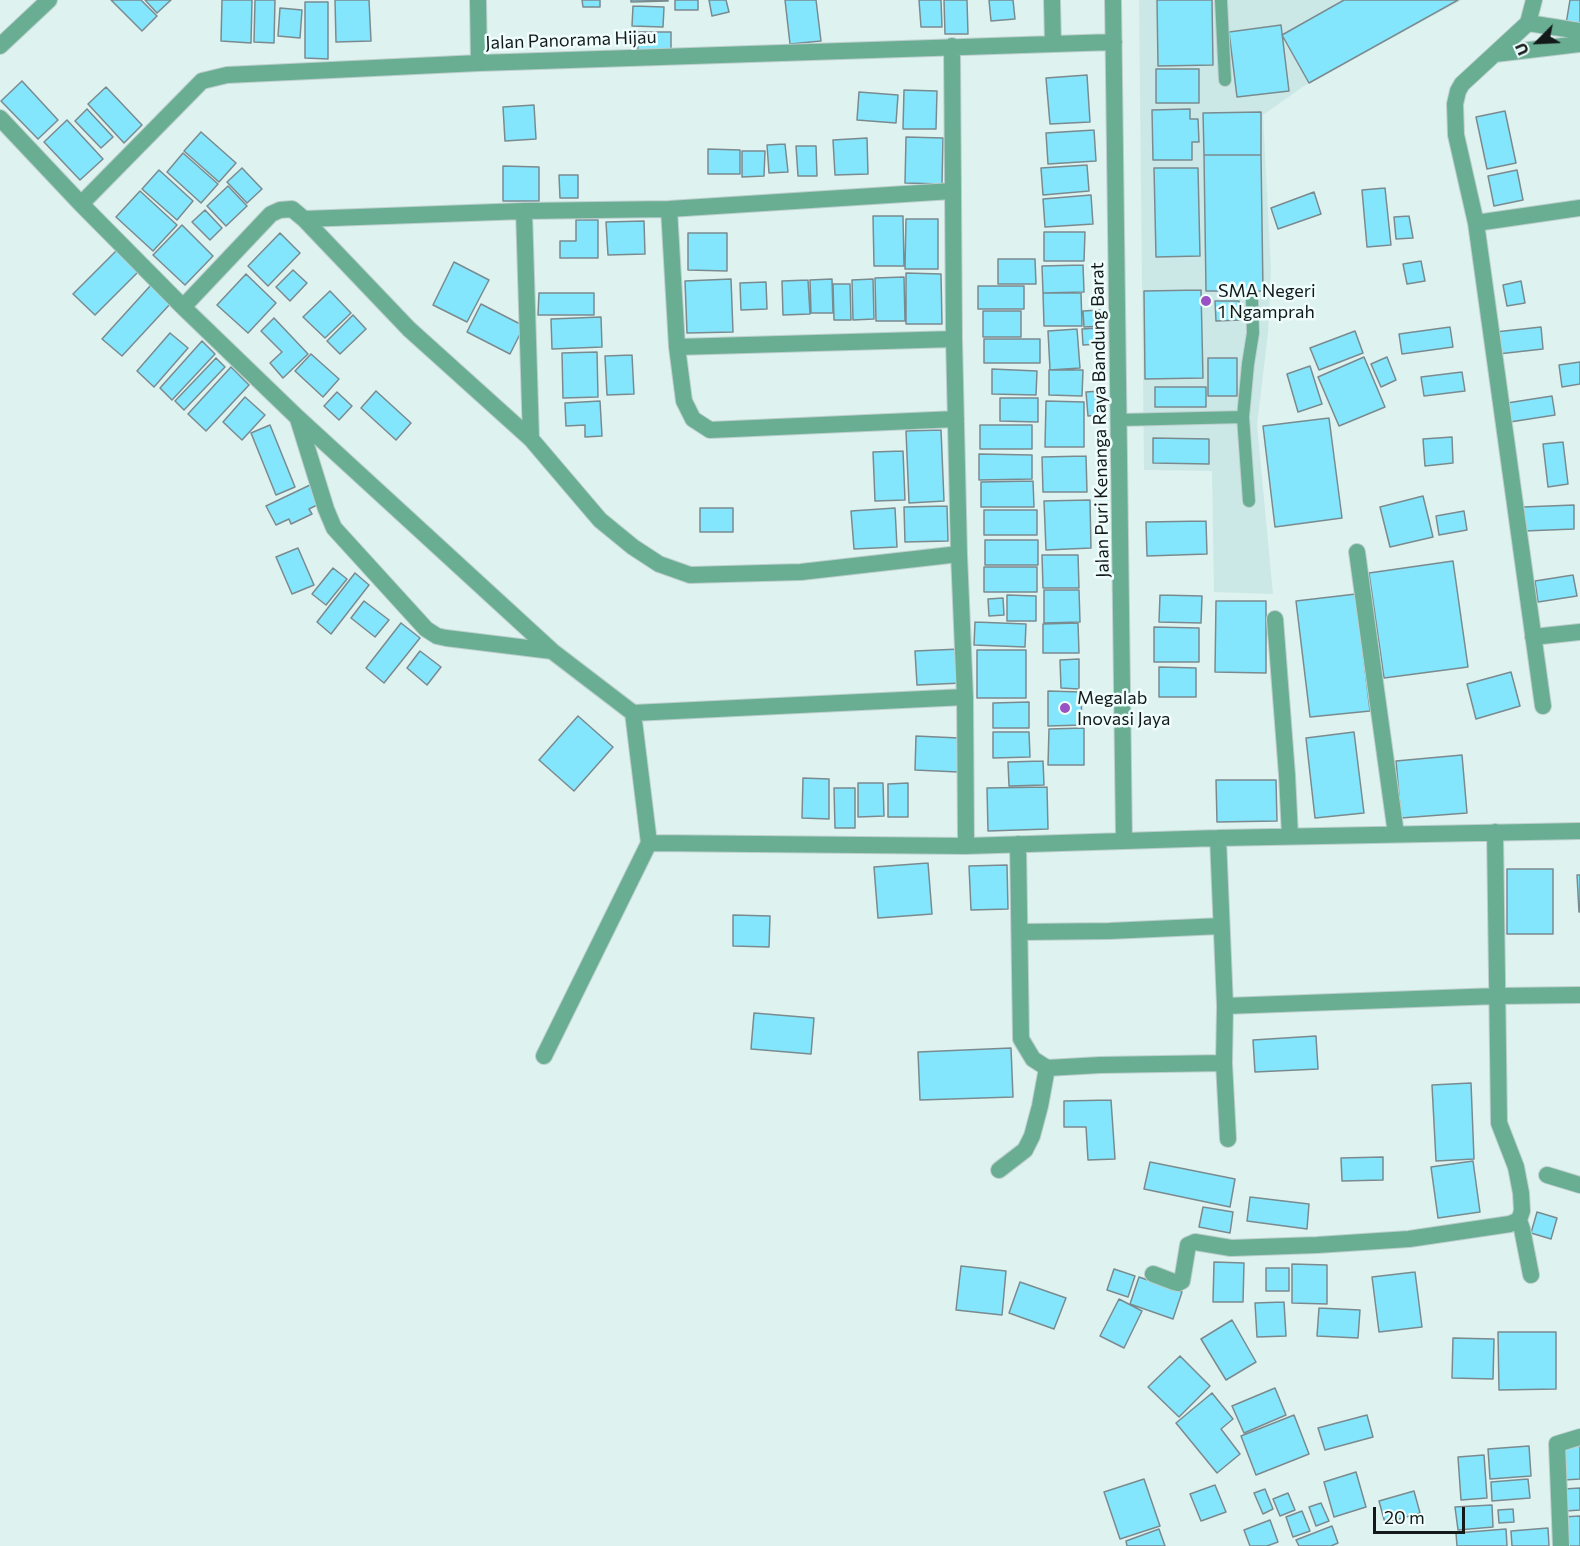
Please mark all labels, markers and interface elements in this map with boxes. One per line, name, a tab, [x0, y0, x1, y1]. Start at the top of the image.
north arrow	[1508, 12, 1568, 72]
street label: Jalan Panorama Hijau	[485, 26, 657, 54]
text: U	[1510, 40, 1532, 59]
street label: Jalan Puri Kenanga Raya Bandung Barat	[1086, 262, 1114, 578]
place label: SMA Negeri 1 Ngamprah	[1218, 280, 1316, 322]
marker: SMA Negeri 1 Ngamprah	[1199, 294, 1213, 308]
place label: Megalab Inovasi Jaya	[1077, 687, 1171, 730]
marker: Megalab Inovasi Jaya	[1058, 701, 1072, 715]
scale bar	[1376, 1495, 1468, 1533]
text: 20 m	[1384, 1506, 1425, 1528]

